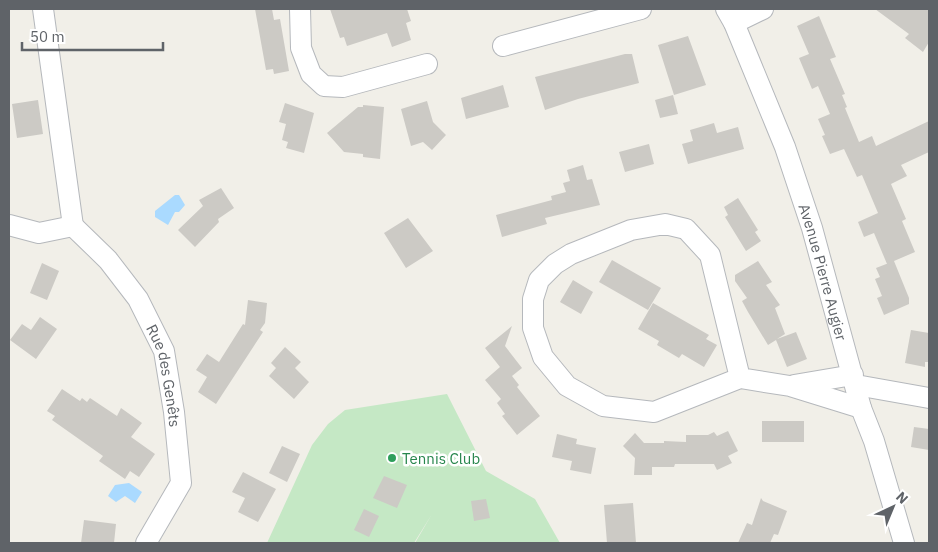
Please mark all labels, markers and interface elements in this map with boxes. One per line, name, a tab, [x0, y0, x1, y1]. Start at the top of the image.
scale bar	[22, 20, 164, 52]
text: 50 m	[30, 27, 65, 46]
street label: Avenue Pierre Augier	[795, 201, 852, 343]
street label: Rue des Genêts	[143, 321, 185, 428]
place label: Tennis Club	[402, 449, 480, 468]
marker: Tennis Club	[386, 452, 398, 464]
north arrow	[868, 482, 918, 532]
text: N	[892, 488, 912, 508]

